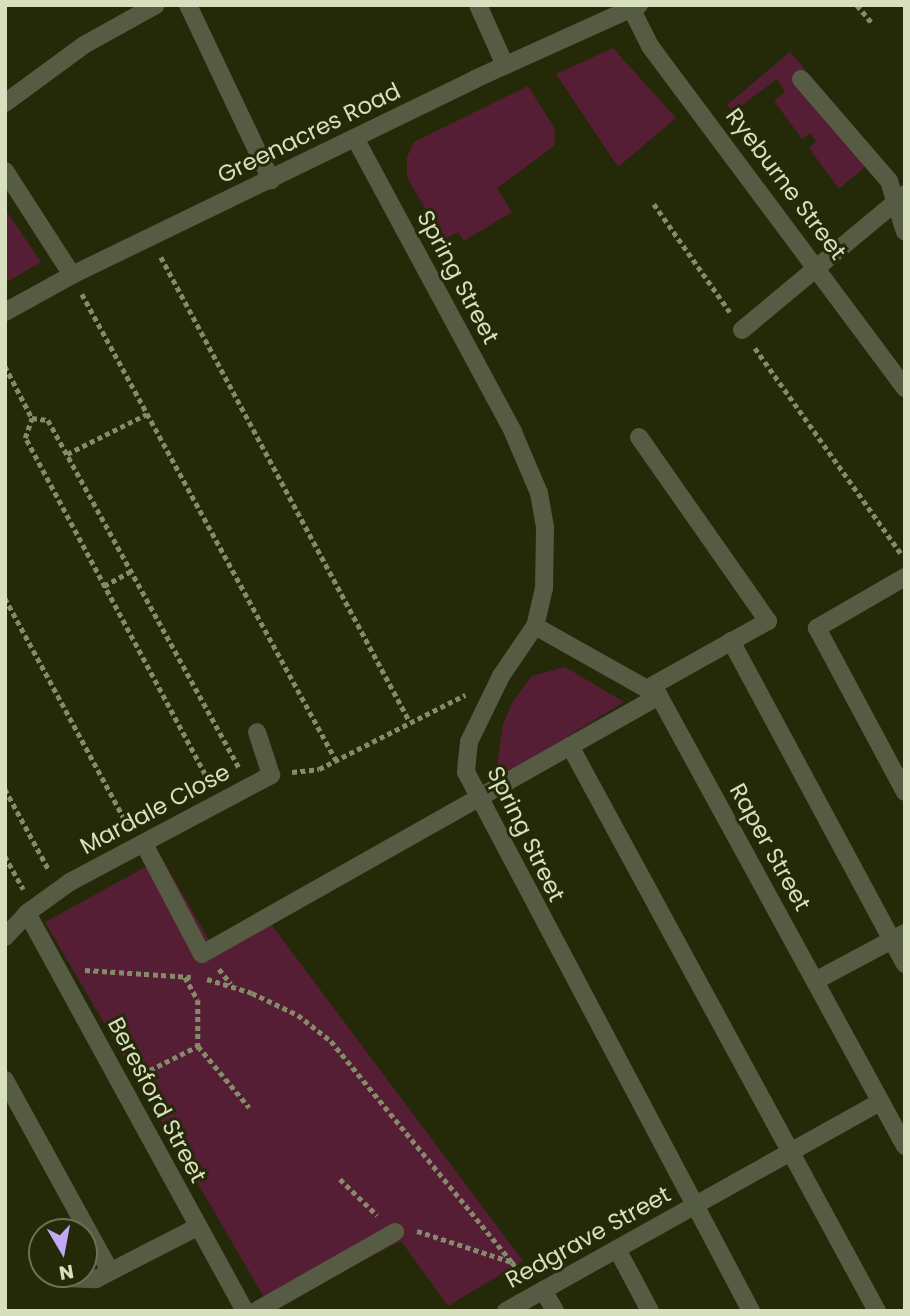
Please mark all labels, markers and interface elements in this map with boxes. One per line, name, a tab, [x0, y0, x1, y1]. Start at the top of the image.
street label: Greenacres Road	[213, 77, 405, 189]
street label: Ryeburne Street	[720, 103, 852, 265]
street label: Spring Street	[411, 206, 505, 348]
street label: Mardale Close	[75, 758, 235, 860]
street label: Spring Street	[481, 762, 571, 906]
street label: Raper Street	[724, 778, 816, 916]
street label: Beresford Street	[102, 1013, 212, 1187]
street label: Redgrave Street	[501, 1180, 675, 1294]
north arrow	[28, 1218, 98, 1288]
text: N	[57, 1258, 76, 1287]

